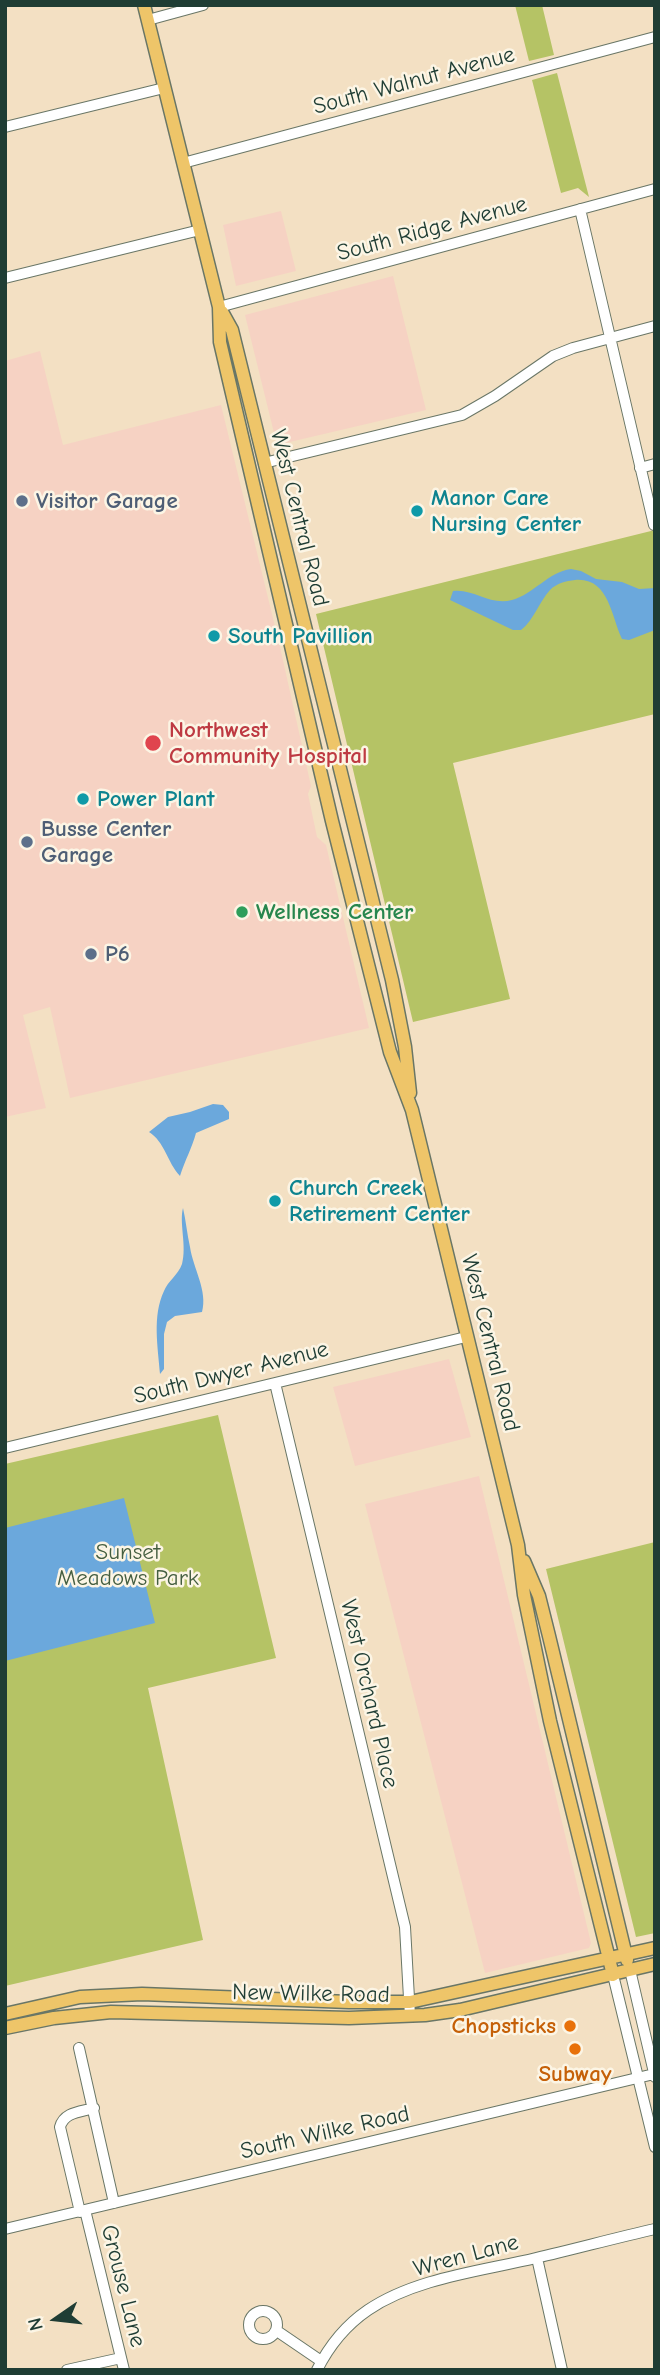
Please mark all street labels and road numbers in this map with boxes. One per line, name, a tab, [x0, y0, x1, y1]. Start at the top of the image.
street label: South Walnut Avenue	[310, 41, 518, 121]
street label: South Ridge Avenue	[334, 190, 530, 268]
street label: West Central Road	[264, 427, 334, 609]
street label: West Central Road	[455, 1252, 525, 1434]
street label: South Dwyer Avenue	[131, 1335, 331, 1411]
street label: West Orchard Place	[334, 1597, 404, 1791]
street label: New Wilke Road	[232, 1979, 390, 2009]
street label: South Wilke Road	[238, 2100, 412, 2166]
street label: Grouse Lane	[94, 2222, 152, 2350]
street label: Wren Lane	[410, 2229, 522, 2283]

